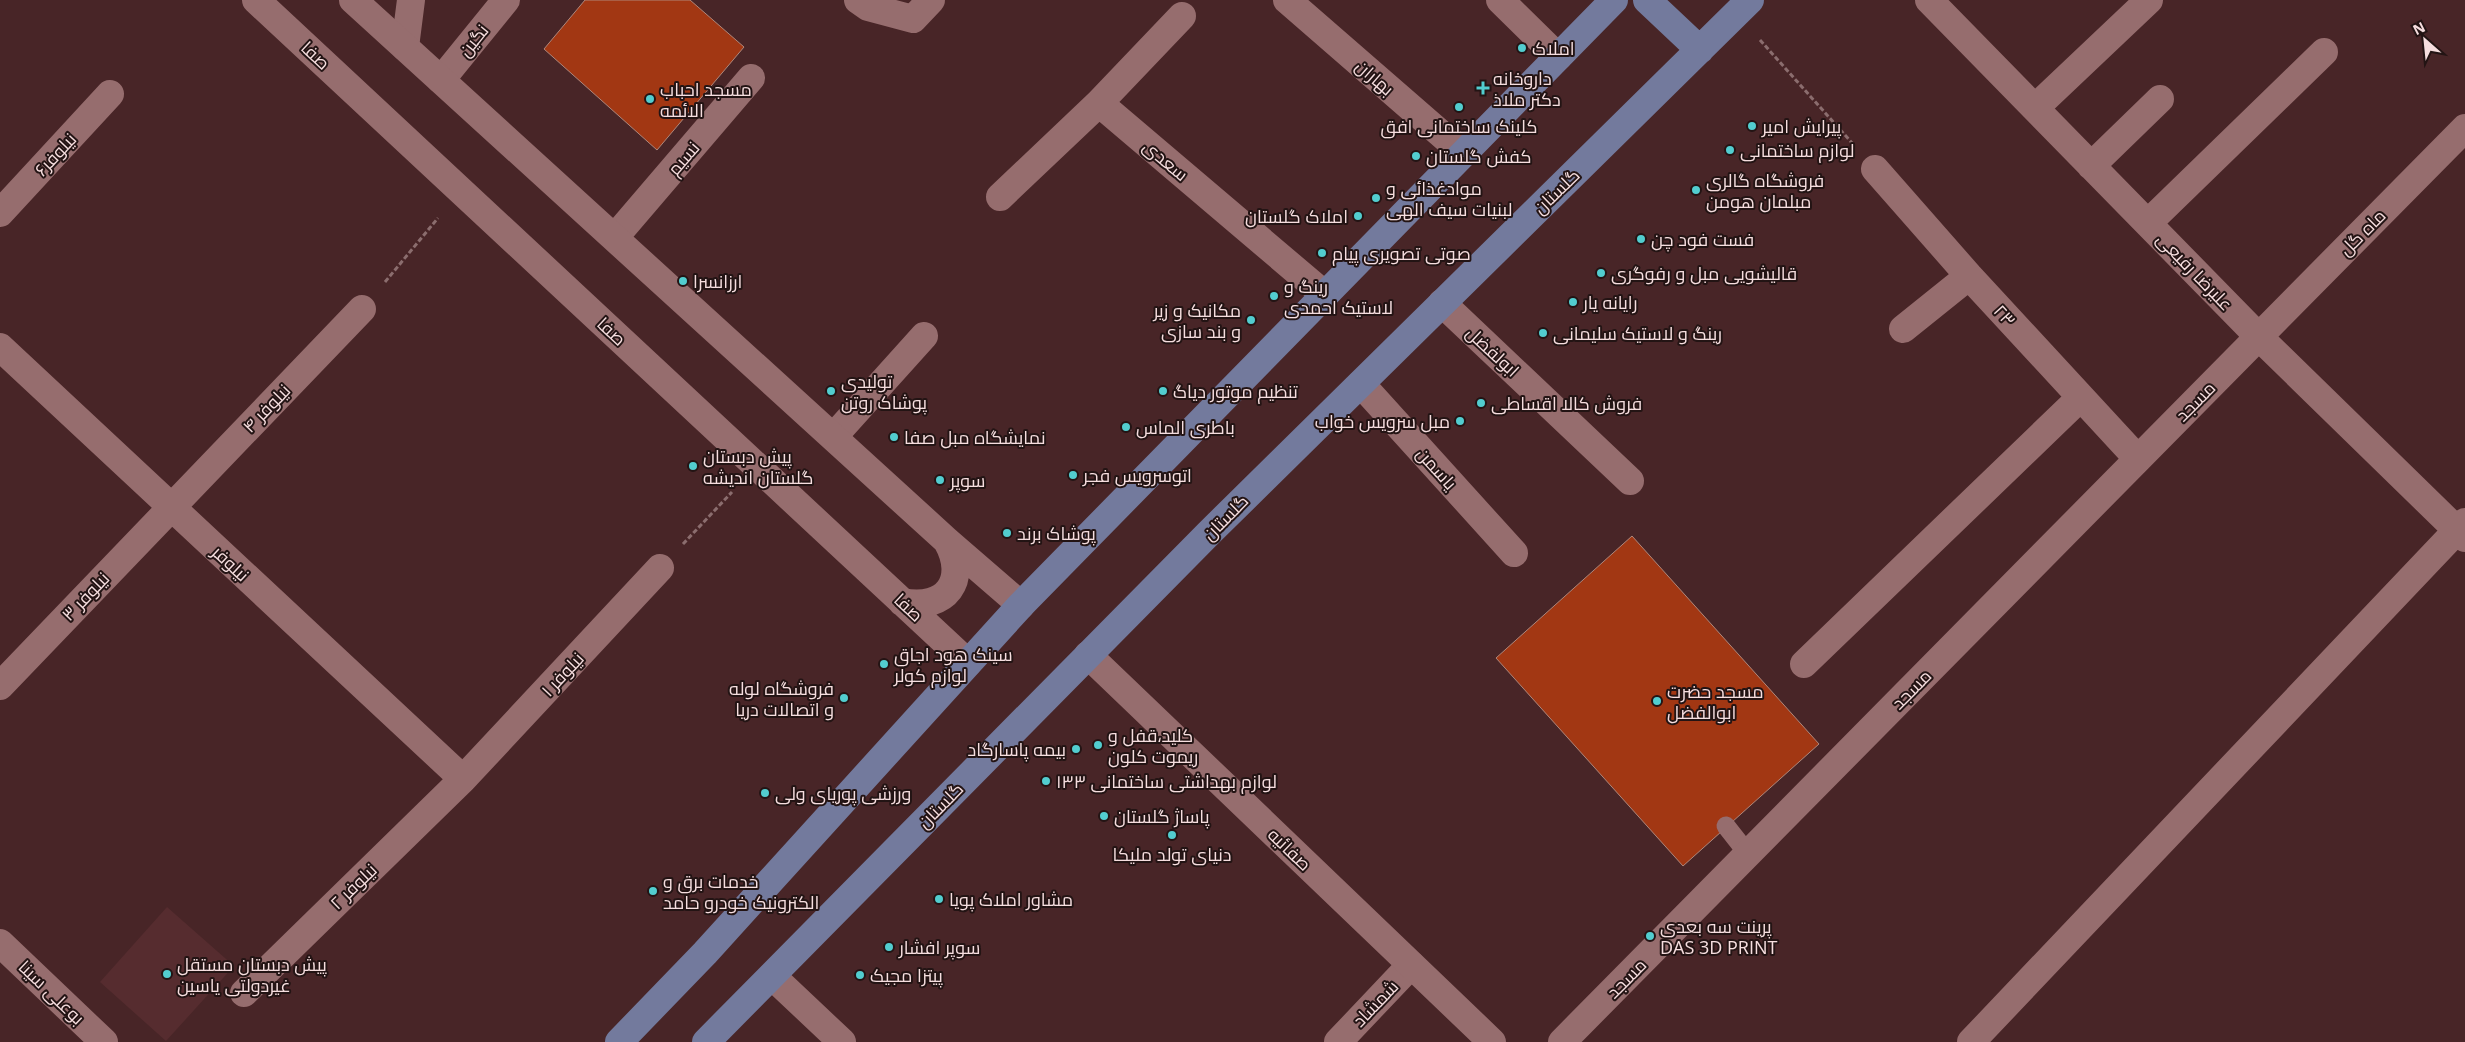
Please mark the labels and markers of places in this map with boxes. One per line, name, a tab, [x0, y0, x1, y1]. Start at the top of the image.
place label: املاک	[1532, 36, 1575, 60]
marker: املاک	[1516, 42, 1528, 54]
place label: داروخانه دکتر ملاذ	[1493, 66, 1561, 111]
place label: مسجد احباب الائمه	[660, 77, 752, 122]
marker: داروخانه دکتر ملاذ	[1477, 82, 1489, 94]
marker: مسجد احباب الائمه	[644, 93, 656, 105]
marker: کلینک ساختمانی افق	[1453, 101, 1465, 113]
place label: کلینک ساختمانی افق	[1381, 114, 1537, 139]
place label: پیرایش امیر	[1761, 114, 1842, 139]
marker: پیرایش امیر	[1746, 120, 1758, 132]
place label: لوازم ساختمانی	[1740, 138, 1855, 163]
place label: کفش گلستان	[1426, 144, 1532, 168]
marker: لوازم ساختمانی	[1724, 144, 1736, 156]
marker: کفش گلستان	[1410, 150, 1422, 162]
place label: فروشگاه گالری مبلمان هومن	[1706, 168, 1824, 213]
place label: موادغذائی و لبنیات سیف الهی	[1386, 176, 1512, 221]
marker: فروشگاه گالری مبلمان هومن	[1690, 184, 1702, 196]
marker: موادغذائی و لبنیات سیف الهی	[1370, 192, 1382, 204]
place label: املاک گلستان	[1245, 204, 1348, 228]
marker: املاک گلستان	[1352, 210, 1364, 222]
place label: فست فود چن	[1651, 227, 1754, 252]
marker: فست فود چن	[1635, 233, 1647, 245]
place label: صوتی تصویری پیام	[1332, 241, 1471, 266]
marker: صوتی تصویری پیام	[1316, 247, 1328, 259]
place label: قالیشویی مبل و رفوگری	[1611, 261, 1797, 285]
marker: قالیشویی مبل و رفوگری	[1595, 267, 1607, 279]
place label: ارزانسرا	[693, 269, 742, 293]
place label: رینگ و لاستیک احمدی	[1284, 274, 1393, 319]
marker: ارزانسرا	[677, 275, 689, 287]
marker: رینگ و لاستیک احمدی	[1268, 290, 1280, 302]
place label: رایانه یار	[1582, 290, 1637, 314]
marker: رایانه یار	[1567, 296, 1579, 308]
place label: مکانیک و زیر و بند سازی	[1152, 298, 1241, 343]
marker: مکانیک و زیر و بند سازی	[1245, 314, 1257, 326]
place label: رینگ و لاستیک سلیمانی	[1553, 321, 1722, 345]
marker: رینگ و لاستیک سلیمانی	[1537, 327, 1549, 339]
place label: تولیدی پوشاک روتن	[841, 369, 927, 415]
place label: تنظیم موتور دیاگ	[1173, 379, 1298, 404]
marker: تولیدی پوشاک روتن	[825, 385, 837, 397]
marker: تنظیم موتور دیاگ	[1157, 385, 1169, 397]
place label: فروش کالا اقساطی	[1491, 391, 1642, 415]
marker: فروش کالا اقساطی	[1475, 397, 1487, 409]
place label: مبل سرویس خواب	[1315, 409, 1450, 433]
place label: باطری الماس	[1136, 415, 1235, 439]
marker: مبل سرویس خواب	[1454, 415, 1466, 427]
marker: باطری الماس	[1120, 421, 1132, 433]
place label: نمایشگاه مبل صفا	[904, 425, 1045, 449]
marker: نمایشگاه مبل صفا	[888, 431, 900, 443]
place label: پیش دبستان گلستان اندیشه	[703, 444, 813, 489]
marker: پیش دبستان گلستان اندیشه	[687, 460, 699, 472]
place label: اتوسرویس فجر	[1082, 463, 1192, 487]
place label: سوپر	[949, 468, 986, 493]
marker: اتوسرویس فجر	[1067, 469, 1079, 481]
marker: سوپر	[934, 474, 946, 486]
place label: پوشاک برند	[1017, 521, 1096, 546]
marker: پوشاک برند	[1001, 527, 1013, 539]
place label: سینک هود اجاق لوازم کولر	[893, 642, 1013, 688]
marker: سینک هود اجاق لوازم کولر	[878, 658, 890, 670]
place label: فروشگاه لوله و اتصالات دریا	[729, 676, 834, 721]
place label: مسجد حضرت ابوالفضل	[1667, 679, 1764, 724]
marker: فروشگاه لوله و اتصالات دریا	[838, 692, 850, 704]
marker: مسجد حضرت ابوالفضل	[1651, 695, 1663, 707]
place label: کلید،قفل و ریموت کلون	[1108, 723, 1198, 768]
place label: بیمه پاسارگاد	[967, 737, 1066, 762]
marker: کلید،قفل و ریموت کلون	[1092, 739, 1104, 751]
marker: بیمه پاسارگاد	[1070, 743, 1082, 755]
place label: لوازم بهداشتی ساختمانی ۱۳۳	[1056, 769, 1277, 794]
marker: لوازم بهداشتی ساختمانی ۱۳۳	[1040, 775, 1052, 787]
place label: ورزشی پوریای ولی	[775, 781, 911, 806]
marker: ورزشی پوریای ولی	[759, 787, 771, 799]
place label: پاساژ گلستان	[1114, 804, 1210, 829]
marker: پاساژ گلستان	[1098, 810, 1110, 822]
marker: دنیای تولد ملیکا	[1166, 829, 1178, 841]
place label: دنیای تولد ملیکا	[1113, 842, 1231, 866]
place label: خدمات برق و الکترونیک خودرو حامد	[663, 869, 819, 914]
marker: خدمات برق و الکترونیک خودرو حامد	[647, 885, 659, 897]
place label: مشاور املاک پویا	[949, 887, 1073, 912]
marker: مشاور املاک پویا	[933, 893, 945, 905]
place label: پرینت سه بعدی DAS 3D PRINT	[1660, 914, 1778, 959]
marker: پرینت سه بعدی DAS 3D PRINT	[1644, 930, 1656, 942]
place label: سوپر افشار	[898, 935, 980, 960]
marker: سوپر افشار	[883, 941, 895, 953]
place label: پیش دبستان مستقل غیردولتی یاسین	[177, 952, 327, 997]
place label: پیتزا مجیک	[870, 963, 943, 988]
marker: پیش دبستان مستقل غیردولتی یاسین	[161, 968, 173, 980]
marker: پیتزا مجیک	[854, 969, 866, 981]

